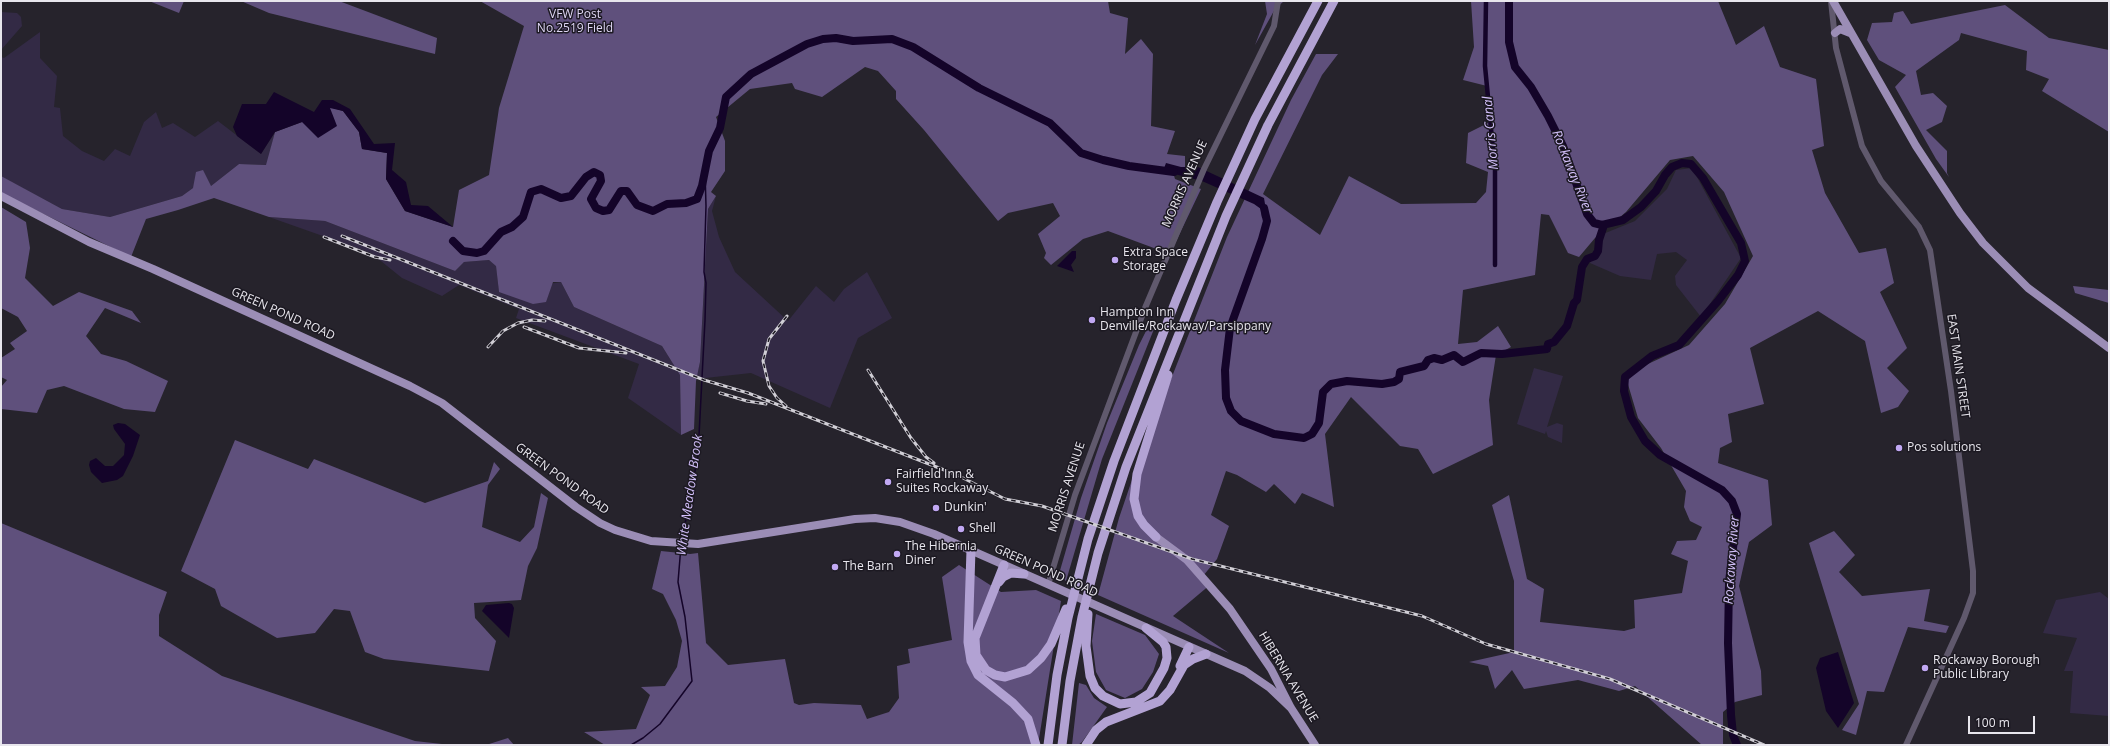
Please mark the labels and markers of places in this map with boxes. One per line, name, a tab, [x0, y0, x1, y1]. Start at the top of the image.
place label: Extra Space Storage	[1123, 246, 1188, 274]
marker: Extra Space Storage	[1110, 255, 1120, 265]
place label: Hampton Inn Denville/Rockaway/Parsippany	[1100, 306, 1271, 334]
marker: Hampton Inn Denville/Rockaway/Parsippany	[1087, 315, 1097, 325]
place label: Pos solutions	[1907, 441, 1981, 455]
marker: Pos solutions	[1894, 443, 1904, 453]
place label: Fairfield Inn & Suites Rockaway	[896, 468, 988, 496]
marker: Fairfield Inn & Suites Rockaway	[883, 477, 893, 487]
place label: Dunkin'	[944, 501, 987, 515]
marker: Dunkin'	[931, 503, 941, 513]
place label: Shell	[969, 522, 996, 536]
marker: Shell	[956, 524, 966, 534]
place label: The Hibernia Diner	[905, 540, 977, 568]
marker: The Hibernia Diner	[892, 549, 902, 559]
place label: The Barn	[843, 560, 894, 574]
marker: The Barn	[830, 562, 840, 572]
place label: Rockaway Borough Public Library	[1933, 654, 2040, 682]
marker: Rockaway Borough Public Library	[1920, 663, 1930, 673]

